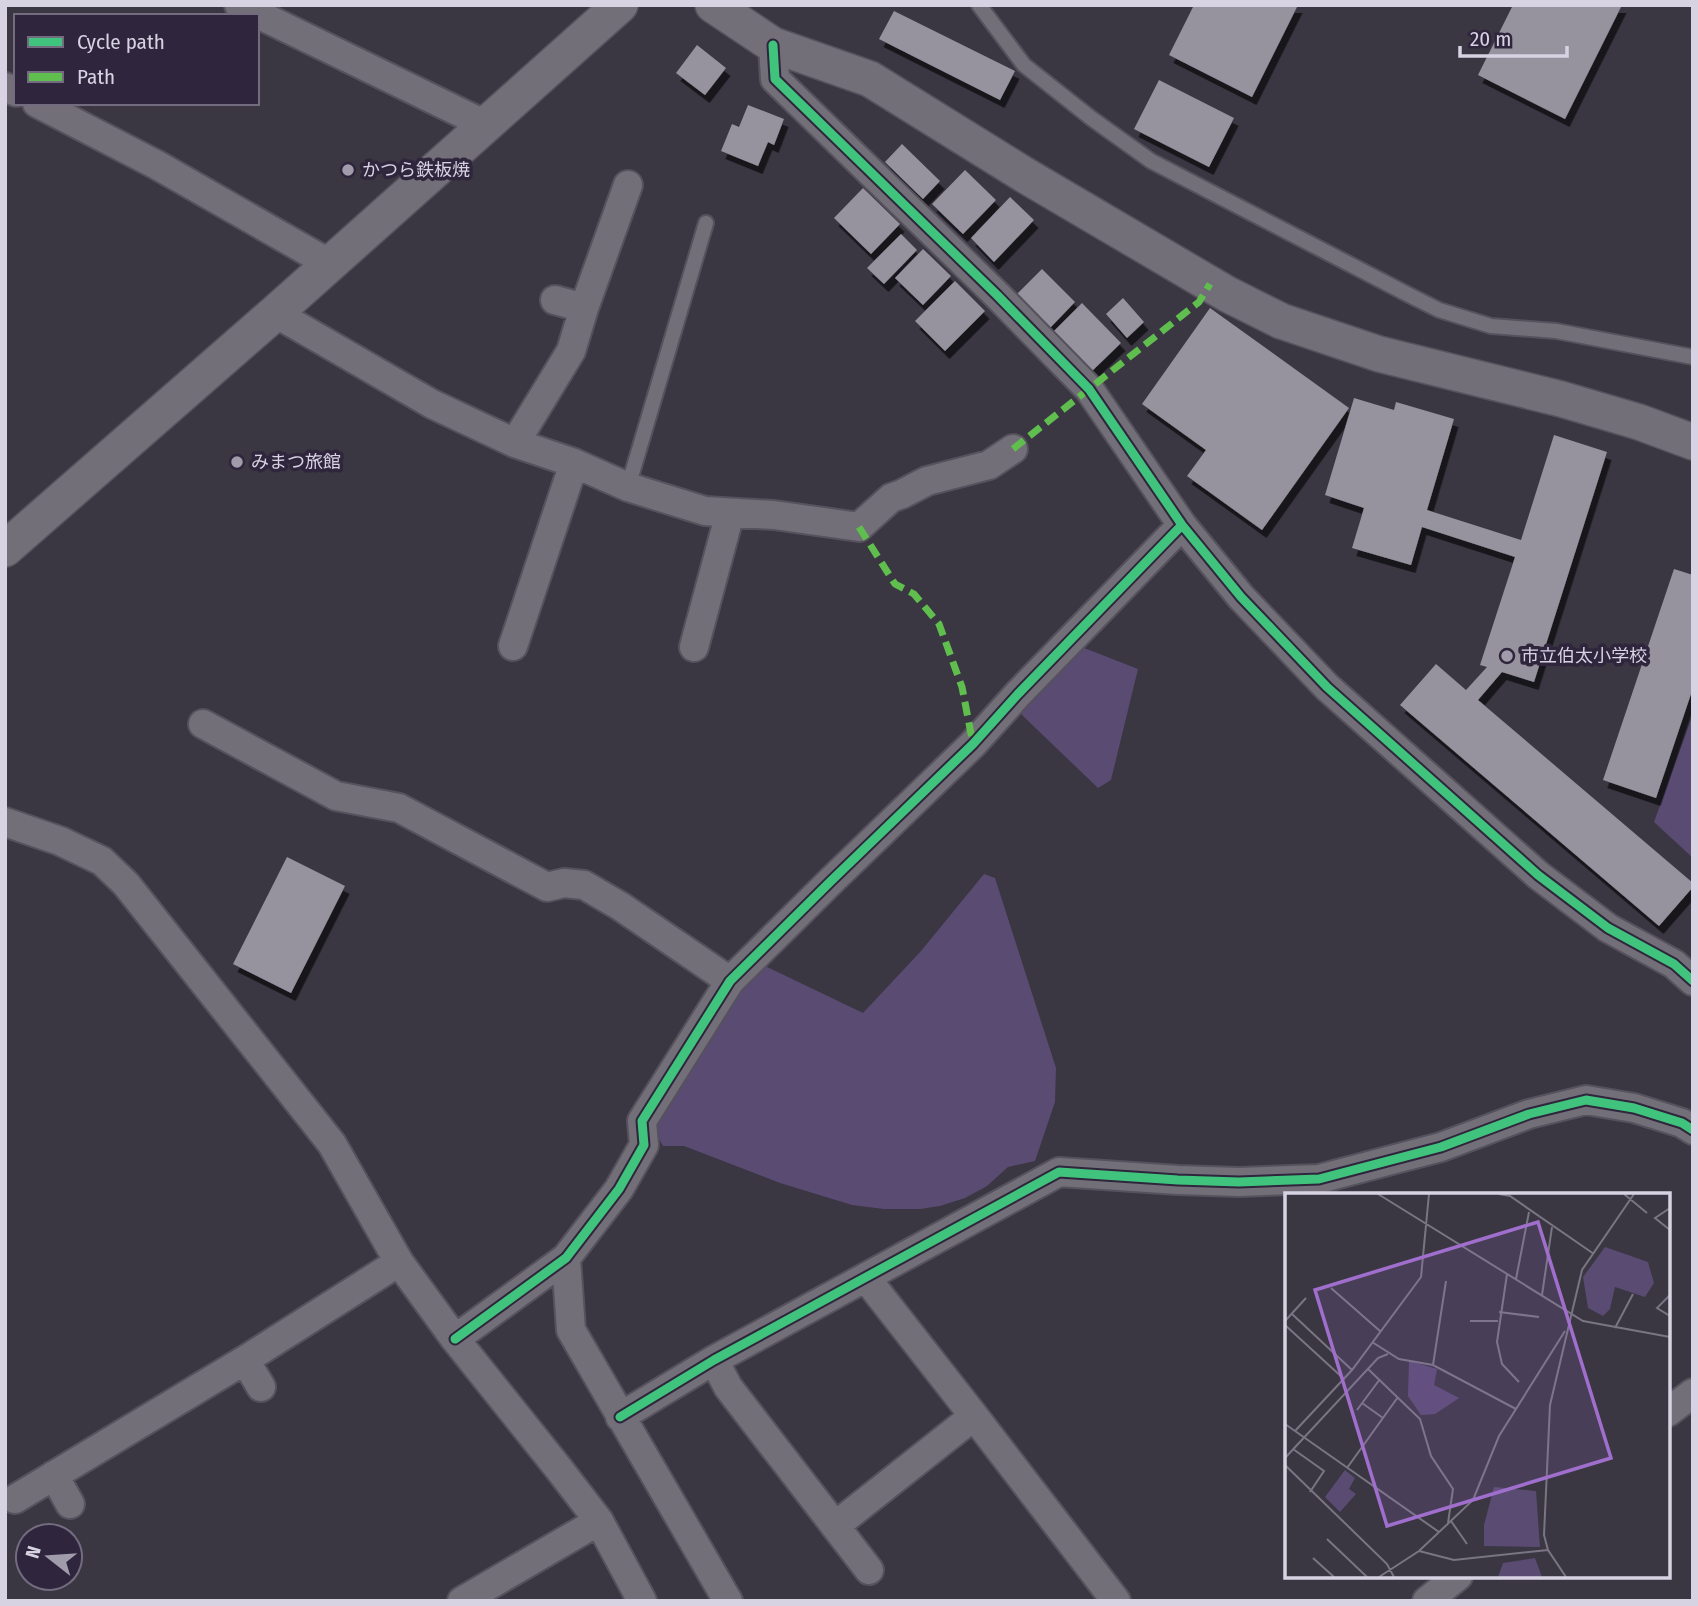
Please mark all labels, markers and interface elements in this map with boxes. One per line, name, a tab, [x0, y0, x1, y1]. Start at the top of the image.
legend	[14, 14, 259, 105]
scale bar	[1460, 14, 1567, 58]
text: 20 m	[1470, 26, 1511, 52]
text: Cycle path	[77, 29, 165, 55]
text: Path	[77, 64, 115, 90]
place label: かつら鉄板焼	[362, 159, 470, 181]
marker: かつら鉄板焼	[340, 162, 356, 178]
place label: みまつ旅館	[251, 451, 341, 473]
marker: みまつ旅館	[229, 454, 245, 470]
place label: 市立伯太小学校	[1521, 645, 1647, 667]
marker: 市立伯太小学校	[1499, 648, 1515, 664]
inset map	[1285, 1193, 1670, 1578]
north arrow	[14, 1522, 84, 1592]
text: N	[21, 1543, 46, 1561]

